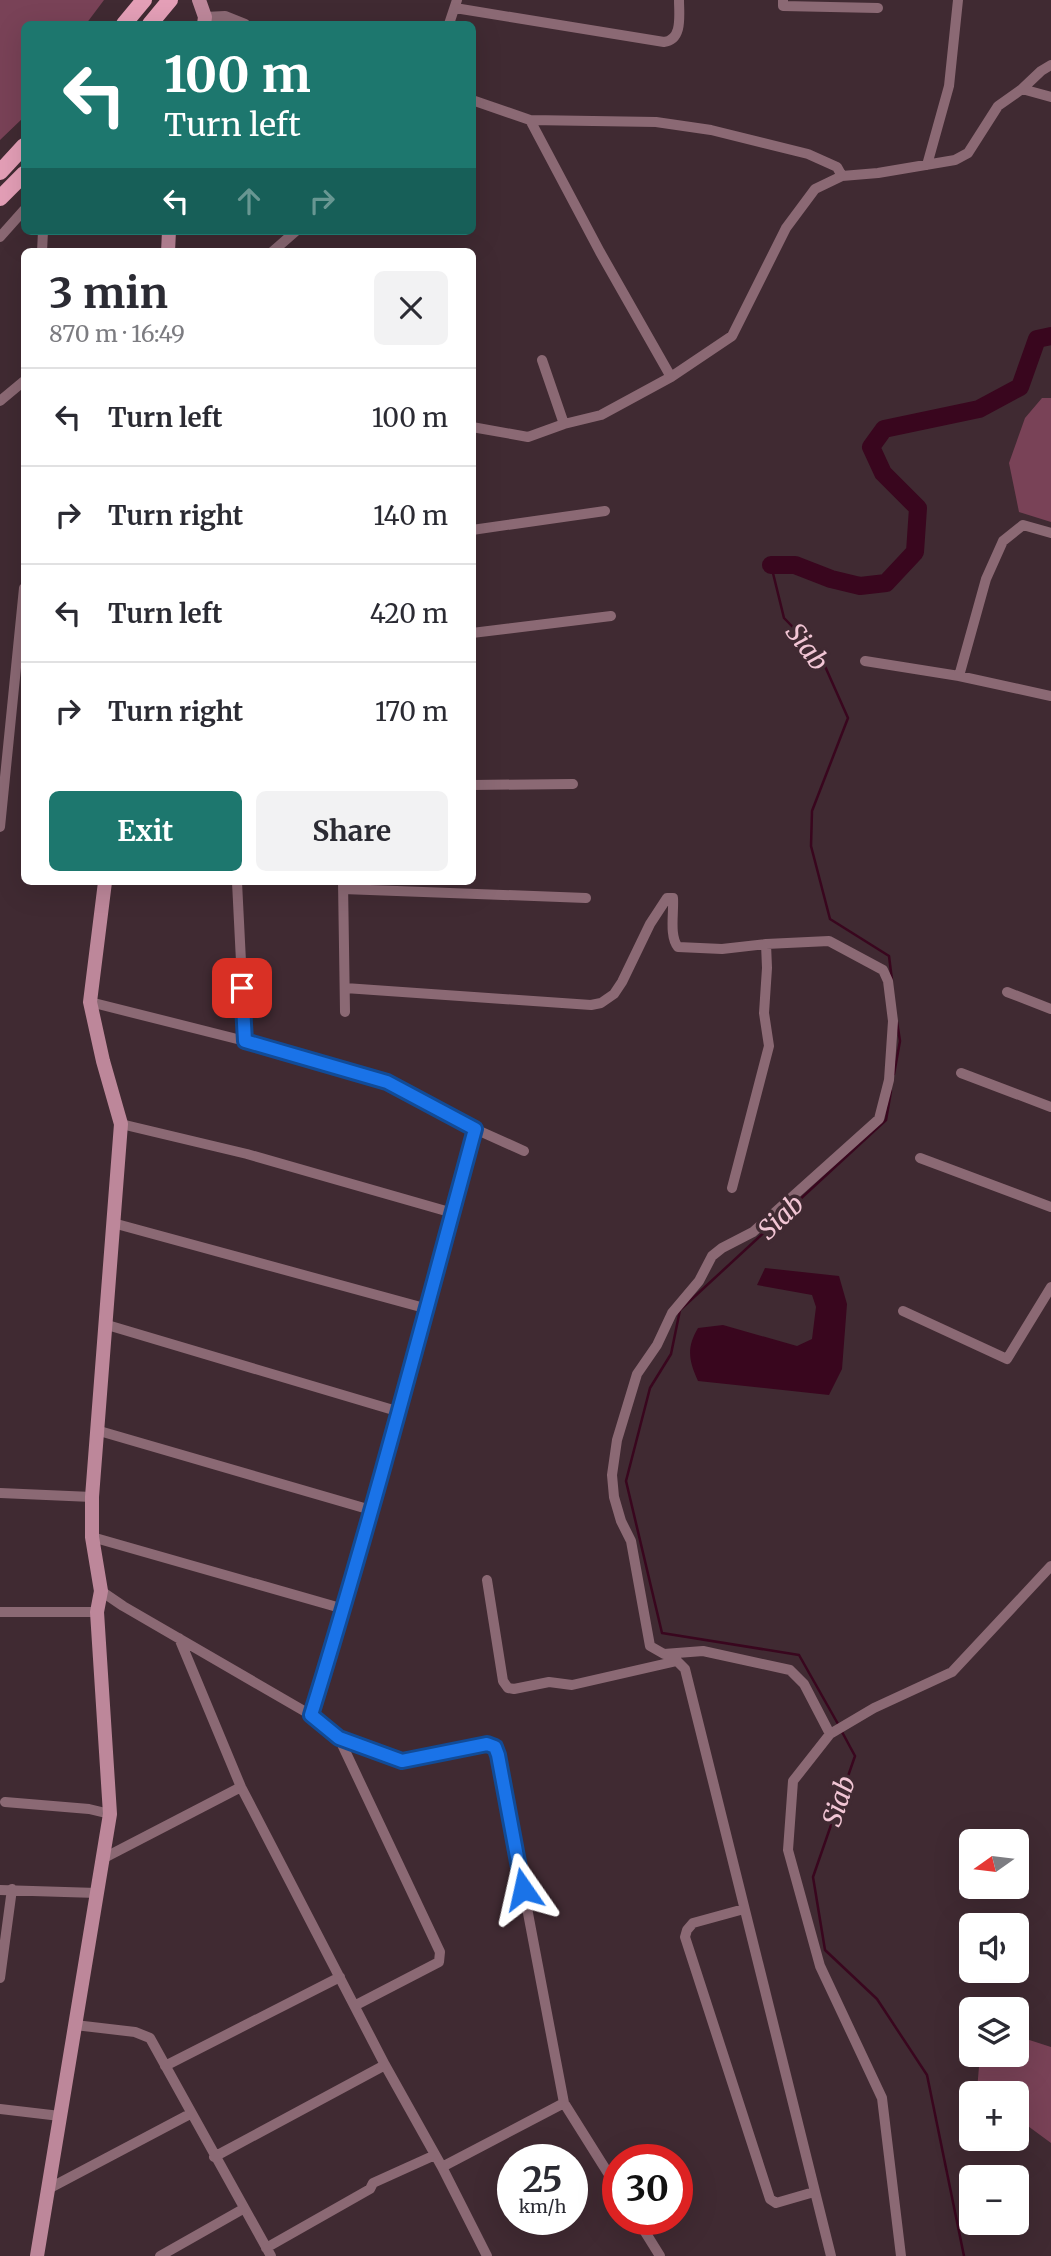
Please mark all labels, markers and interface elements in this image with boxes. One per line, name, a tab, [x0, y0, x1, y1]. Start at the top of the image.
text: 100 m	[164, 44, 311, 105]
icon: left	[49, 49, 140, 140]
text: Turn left	[164, 105, 301, 145]
icon: left	[157, 182, 195, 220]
icon: ahead	[230, 182, 268, 220]
icon: right	[303, 182, 341, 220]
text: 3 min	[49, 267, 168, 319]
button: close	[374, 271, 448, 345]
text: 870 m · 16:49	[49, 319, 185, 348]
icon: left	[49, 398, 87, 436]
text: Turn left	[108, 401, 222, 434]
text: 100 m	[372, 401, 448, 434]
icon: right	[49, 496, 87, 534]
text: Turn right	[108, 499, 243, 532]
text: 140 m	[373, 499, 448, 532]
icon: left	[49, 594, 87, 632]
text: Turn left	[108, 597, 222, 630]
text: 420 m	[370, 597, 448, 630]
water label: Siab	[779, 616, 836, 677]
icon: right	[49, 692, 87, 730]
text: Turn right	[108, 695, 243, 728]
text: 170 m	[375, 695, 448, 728]
button: Exit	[49, 791, 242, 871]
button: Share	[256, 791, 448, 871]
pin	[212, 958, 272, 1018]
icon: arrive	[223, 969, 261, 1007]
water label: Siab	[751, 1187, 811, 1246]
water label: Siab	[815, 1771, 862, 1830]
north arrow	[959, 1829, 1029, 1899]
map controls	[959, 1829, 1029, 2235]
position arrow	[486, 1852, 560, 1926]
button: sound	[959, 1913, 1029, 1983]
button: layers	[959, 1997, 1029, 2067]
button: +	[959, 2081, 1029, 2151]
speed limit sign: 30	[602, 2144, 693, 2235]
text: 25	[522, 2158, 563, 2202]
button: −	[959, 2165, 1029, 2235]
text: km/h	[519, 2195, 566, 2218]

